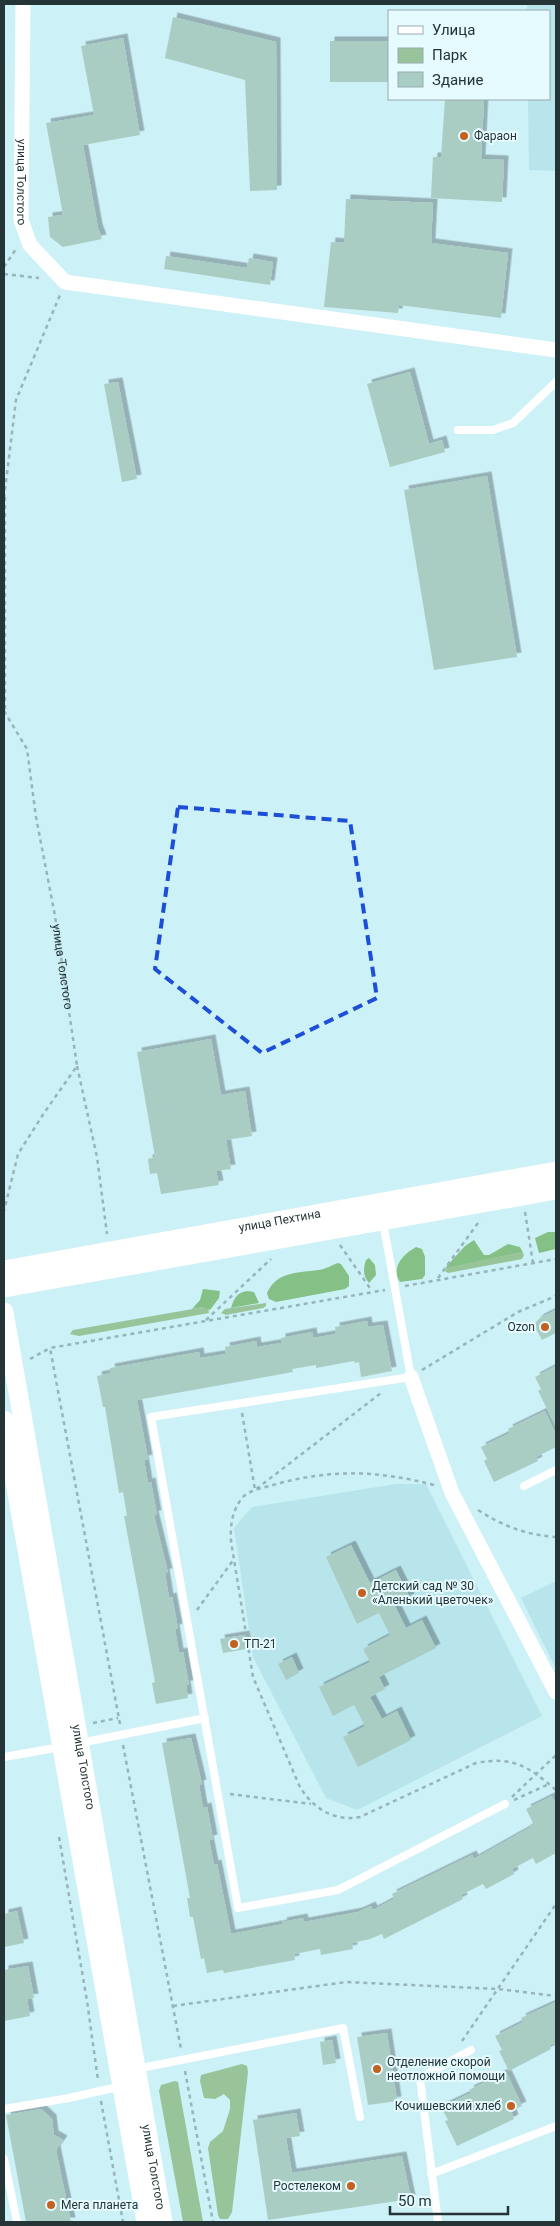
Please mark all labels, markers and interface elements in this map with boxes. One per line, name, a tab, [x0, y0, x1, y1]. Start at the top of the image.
legend	[388, 10, 550, 100]
text: Улица	[432, 21, 475, 39]
text: Парк	[432, 46, 467, 64]
text: Здание	[432, 71, 483, 89]
place label: Фараон	[474, 129, 517, 143]
marker: Фараон	[458, 130, 470, 142]
street label: улица Толстого	[14, 139, 29, 227]
street label: улица Толстого	[49, 923, 76, 1011]
street label: улица Пехтина	[238, 1206, 322, 1235]
place label: Ozon	[507, 1320, 535, 1334]
marker: Ozon	[539, 1321, 551, 1333]
place label: Детский сад № 30 «Аленький цветочек»	[372, 1579, 494, 1607]
marker: Детский сад № 30 «Аленький цветочек»	[356, 1587, 368, 1599]
place label: ТП-21	[244, 1637, 277, 1651]
marker: ТП-21	[228, 1638, 240, 1650]
street label: улица Толстого	[69, 1723, 98, 1811]
place label: Отделение скорой неотложной помощи	[387, 2055, 505, 2083]
marker: Отделение скорой неотложной помощи	[371, 2063, 383, 2075]
place label: Кочишевский хлеб	[395, 2099, 501, 2113]
marker: Кочишевский хлеб	[505, 2100, 517, 2112]
street label: улица Толстого	[139, 2123, 168, 2211]
place label: Ростелеком	[273, 2179, 341, 2193]
marker: Ростелеком	[345, 2180, 357, 2192]
scale bar	[390, 2184, 508, 2216]
text: 50 m	[398, 2192, 432, 2210]
place label: Мега планета	[61, 2198, 138, 2212]
marker: Мега планета	[45, 2199, 57, 2211]

